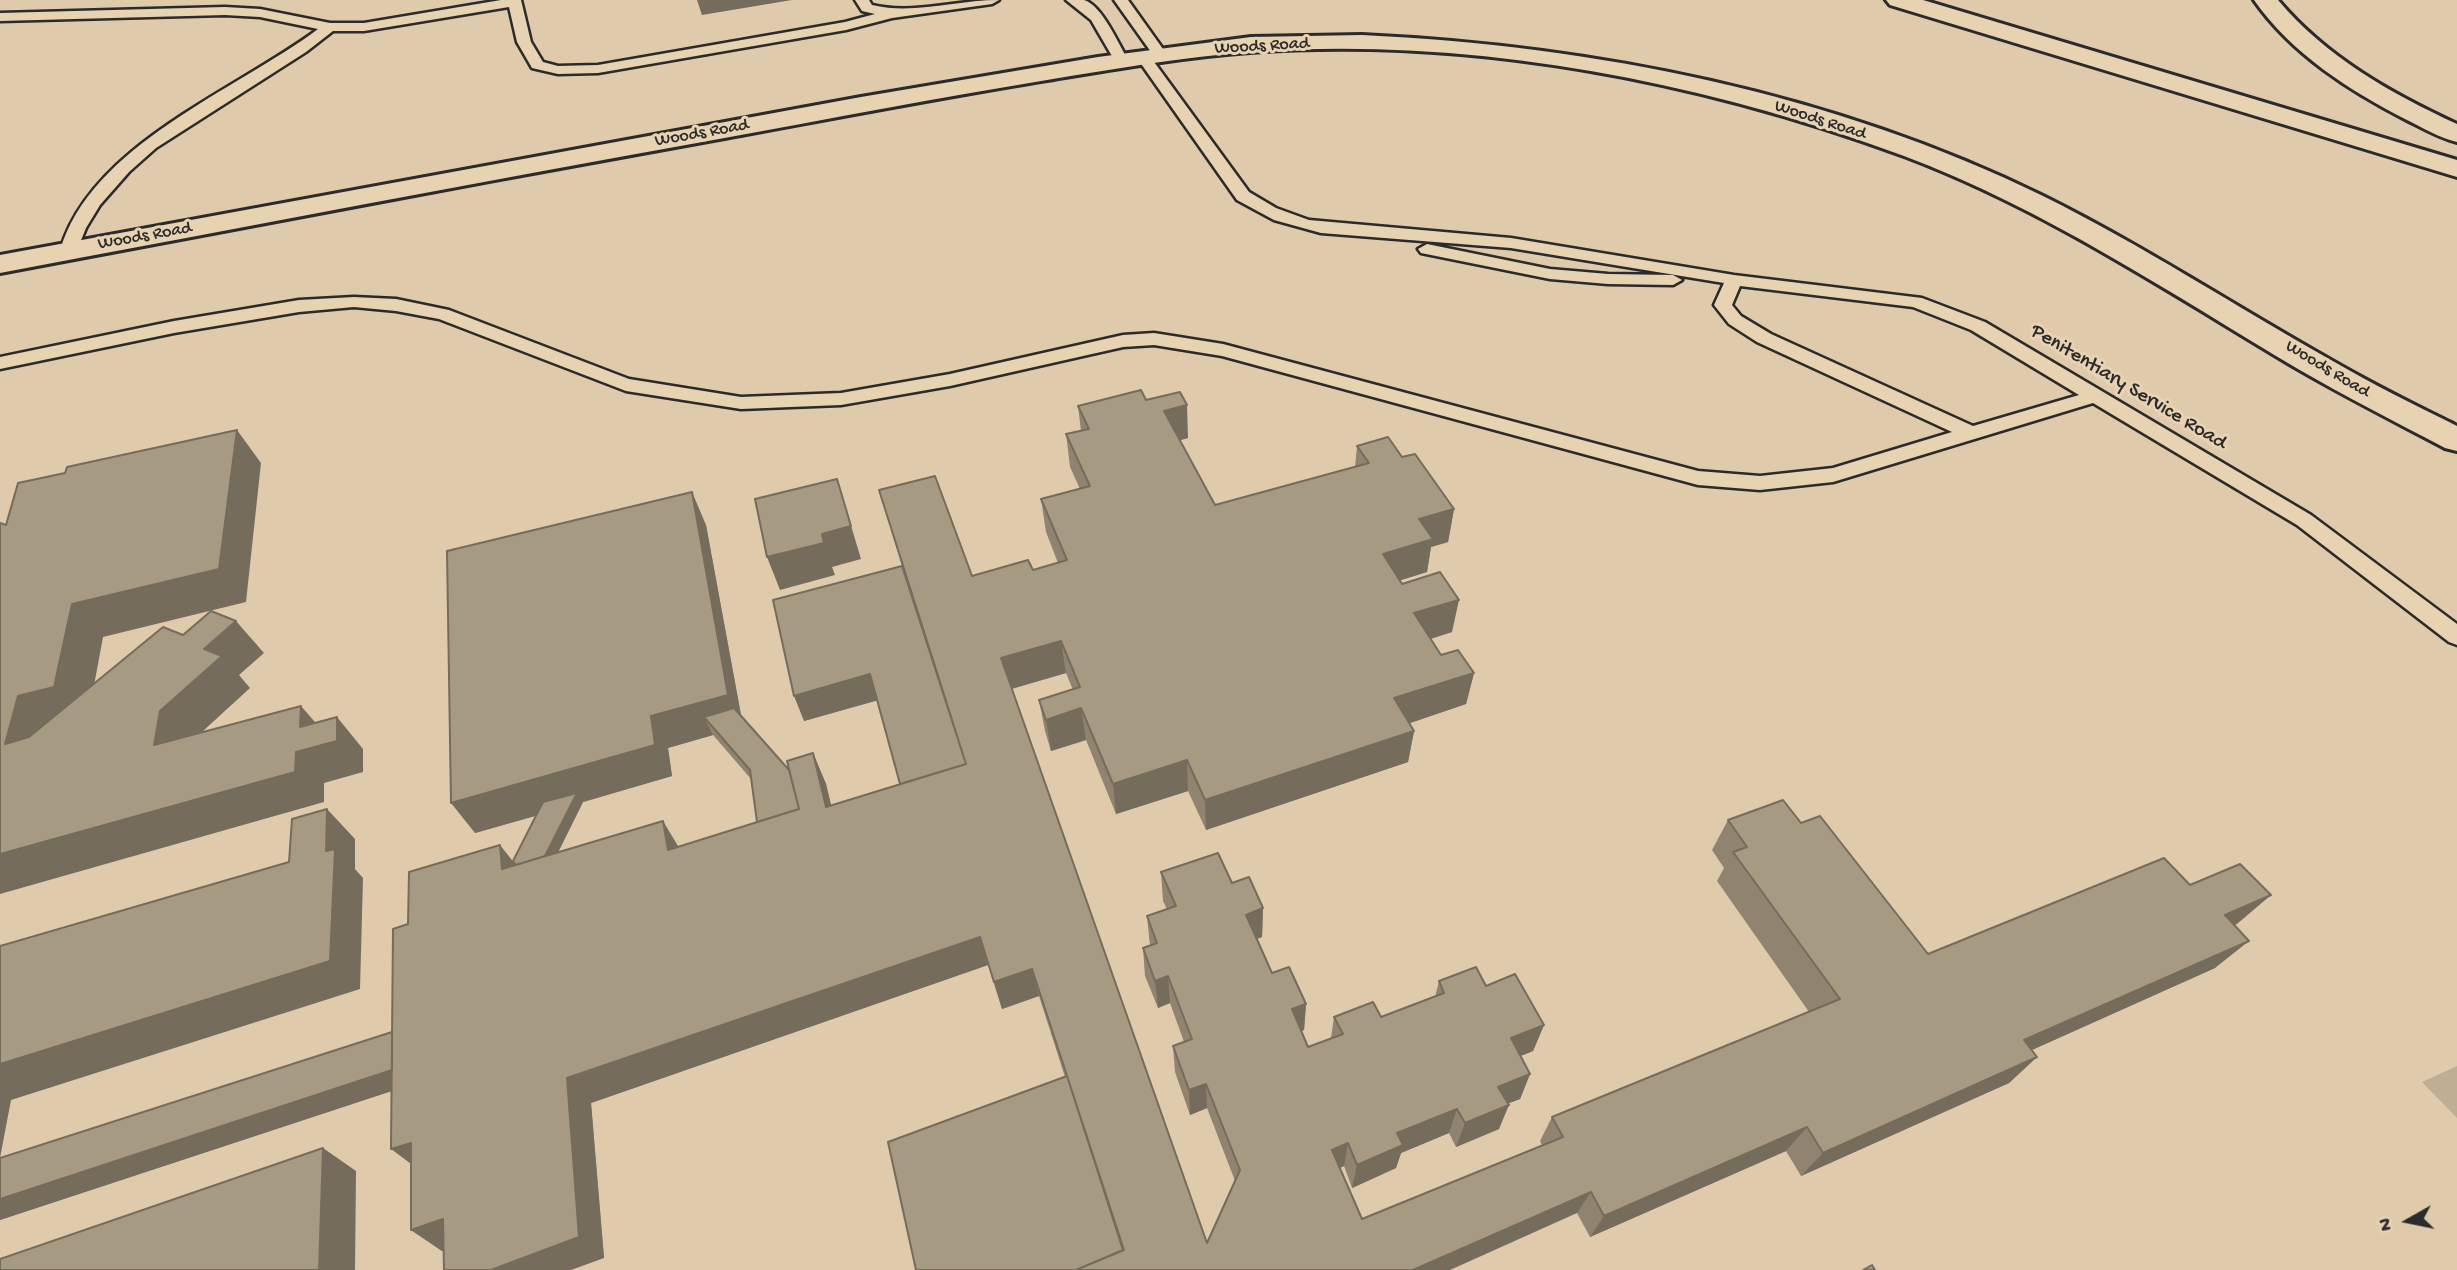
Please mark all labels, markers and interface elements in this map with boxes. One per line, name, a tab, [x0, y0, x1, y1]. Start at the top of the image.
street label: Woods Road	[1214, 34, 1310, 60]
street label: Woods Road	[1772, 96, 1868, 146]
street label: Woods Road	[653, 115, 751, 153]
street label: Woods Road	[96, 218, 194, 256]
street label: Penitentiary Service Road	[2025, 319, 2231, 457]
street label: Woods Road	[2281, 336, 2373, 404]
north arrow	[2373, 1186, 2443, 1256]
text: N	[2374, 1216, 2399, 1232]

